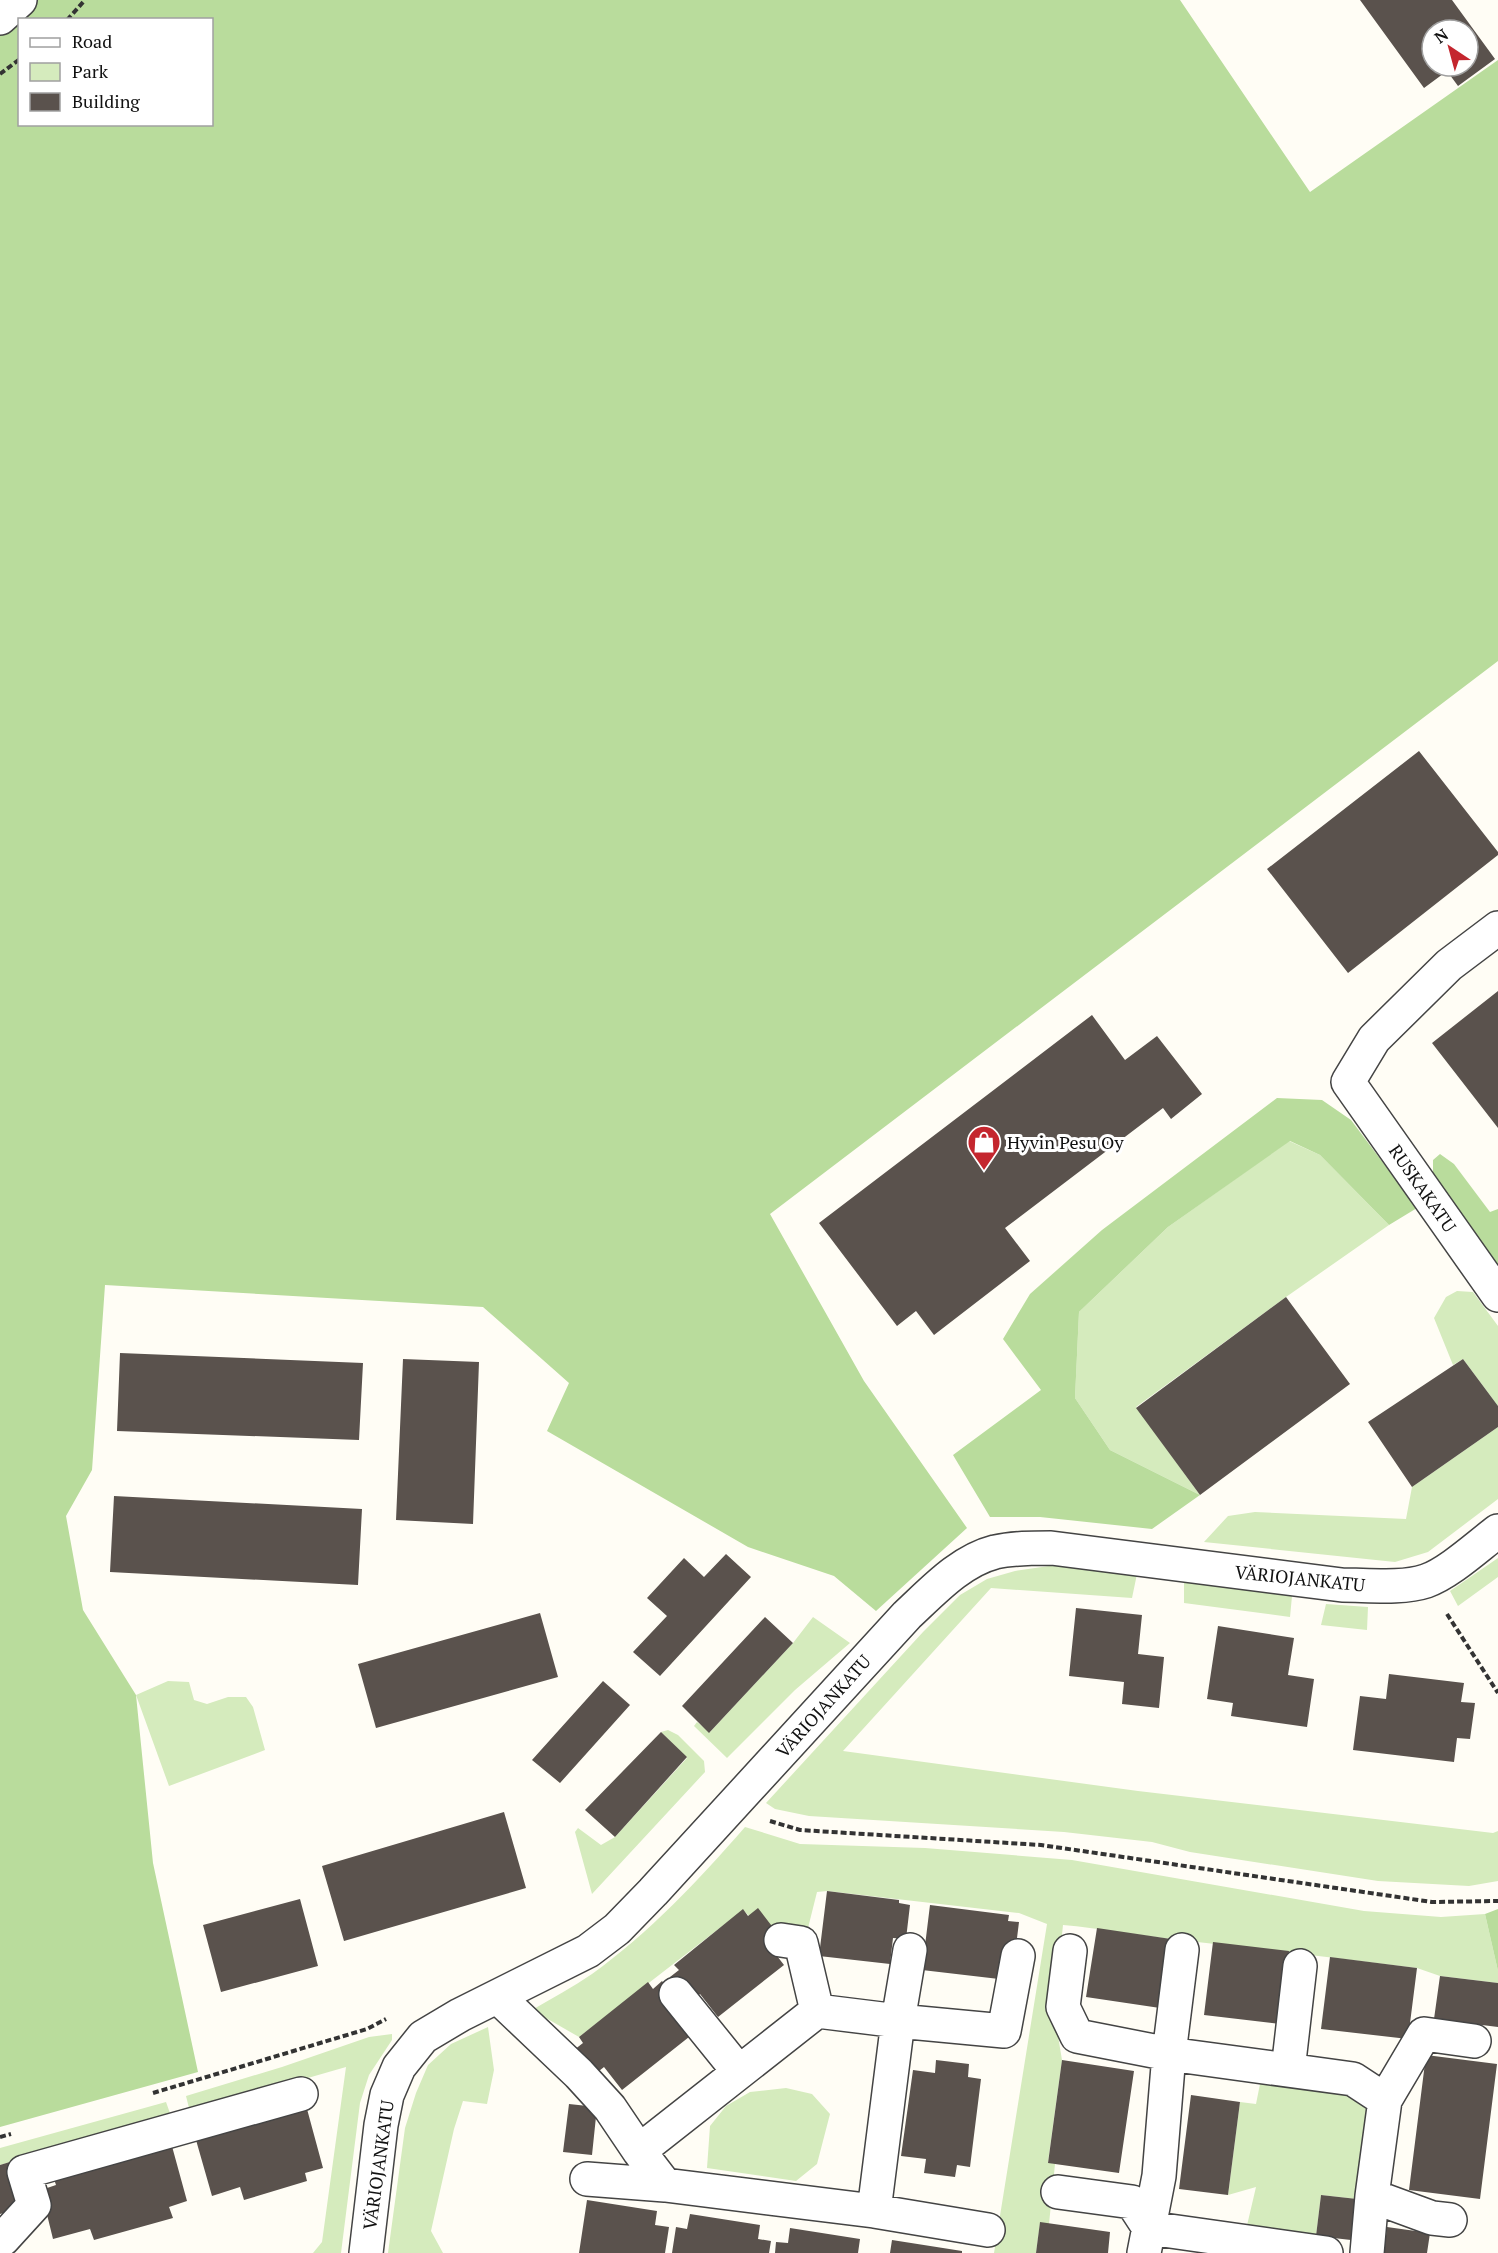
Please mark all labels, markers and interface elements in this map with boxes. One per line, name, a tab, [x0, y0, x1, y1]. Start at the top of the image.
legend	[18, 18, 213, 126]
north arrow	[1420, 18, 1480, 78]
text: N	[1430, 23, 1453, 48]
text: Road	[72, 29, 112, 53]
text: Park	[72, 59, 109, 83]
text: Building	[72, 89, 140, 113]
shop icon: Hyvin Pesu Oy	[966, 1124, 1002, 1171]
place label: Hyvin Pesu Oy	[1007, 1130, 1124, 1154]
street label: RUSKAKATU	[1384, 1139, 1462, 1237]
street label: VÄRIOJANKATU	[1234, 1559, 1366, 1597]
street label: VÄRIOJANKATU	[770, 1649, 876, 1763]
street label: VÄRIOJANKATU	[357, 2099, 399, 2231]

